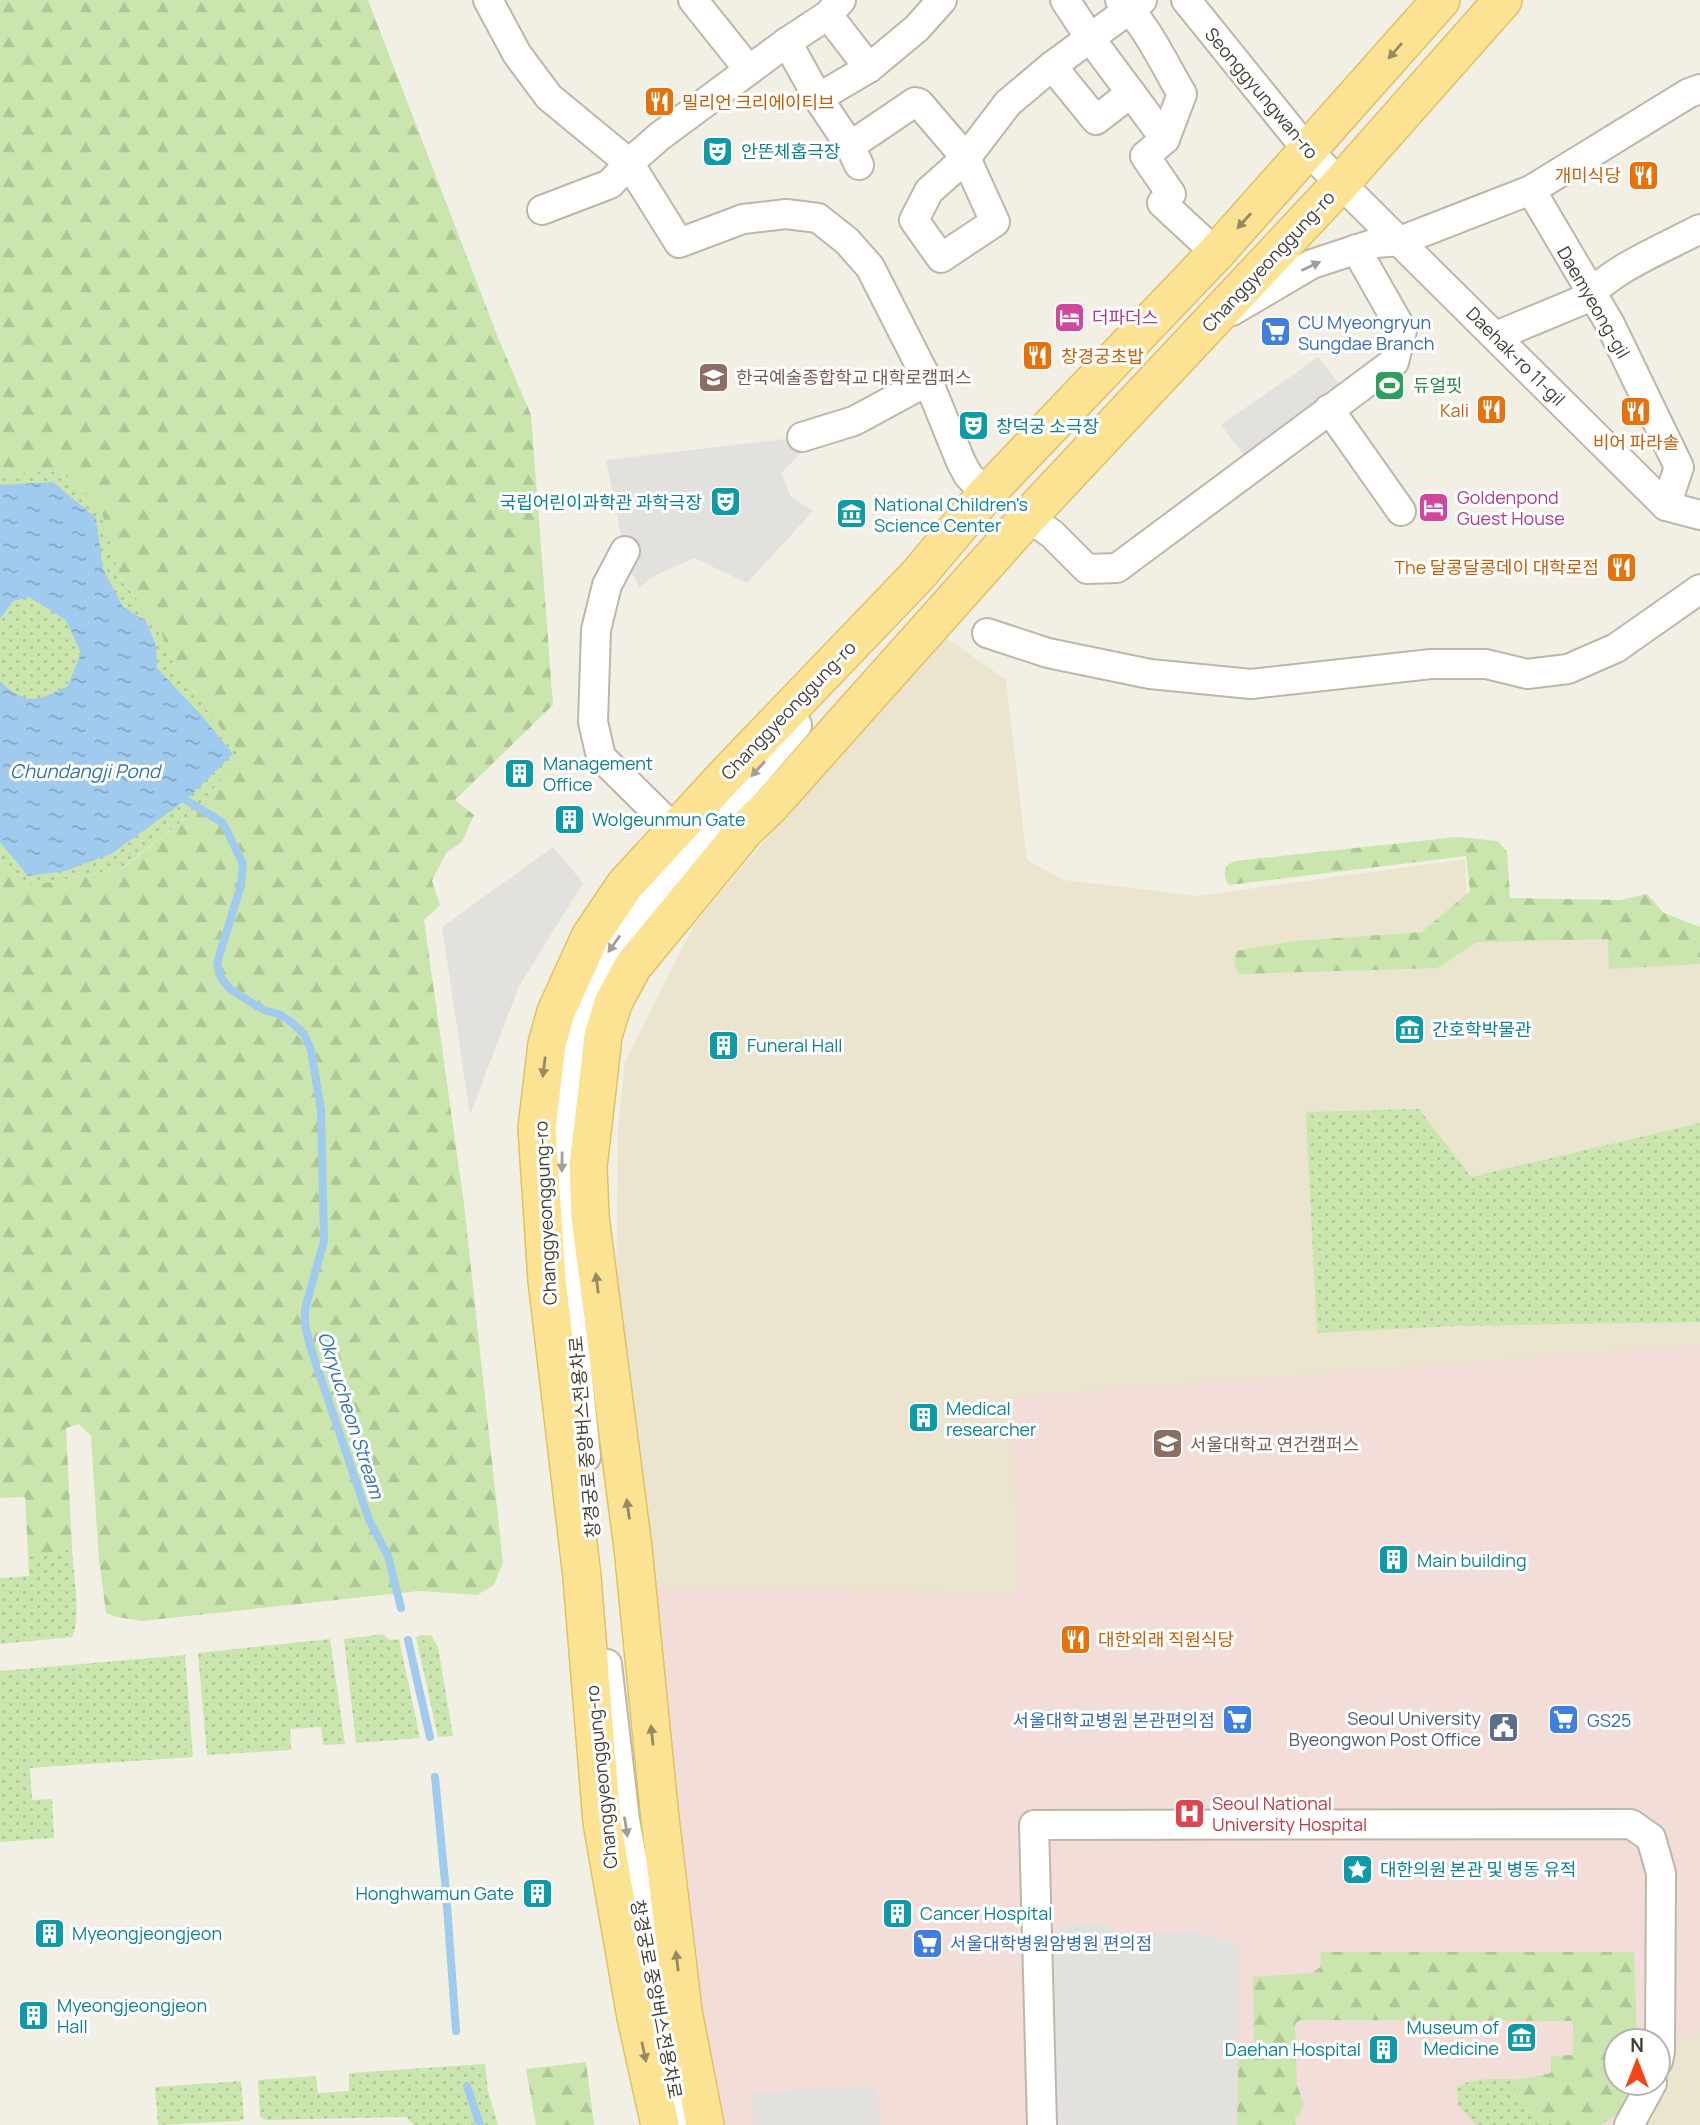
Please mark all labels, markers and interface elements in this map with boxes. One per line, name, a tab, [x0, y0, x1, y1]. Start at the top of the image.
street label: Seonggyungwan-ro	[1200, 22, 1324, 164]
one-way arrow	[1387, 42, 1403, 60]
restaurant icon: 밀리언 크리에이티브	[642, 85, 676, 119]
place label: 밀리언 크리에이티브	[682, 90, 835, 114]
theatre icon: 안똔체홉극장	[701, 134, 735, 168]
place label: 안똔체홉극장	[741, 139, 840, 163]
restaurant icon: 개미식당	[1627, 158, 1661, 192]
place label: 개미식당	[1555, 163, 1621, 187]
street label: Changgyeonggung-ro	[1196, 185, 1340, 337]
one-way arrow	[1236, 212, 1252, 230]
street label: Daemyeong-gil	[1552, 242, 1636, 362]
one-way arrow	[1301, 260, 1321, 271]
hotel icon: 더파더스	[1052, 300, 1086, 334]
street label: Daehak-ro 11-gil	[1461, 301, 1571, 411]
place label: 더파더스	[1092, 305, 1158, 329]
place label: CU Myeongryun Sungdae Branch	[1298, 310, 1434, 355]
supermarket icon: CU Myeongryun Sungdae Branch	[1258, 315, 1292, 349]
restaurant icon: 창경궁초밥	[1021, 339, 1055, 373]
place label: 창경궁초밥	[1061, 344, 1144, 368]
school or university icon: 한국예술종합학교 대학로캠퍼스	[696, 360, 730, 394]
place label: 한국예술종합학교 대학로캠퍼스	[736, 365, 971, 389]
sports icon: 듀얼핏	[1373, 368, 1407, 402]
place label: 듀얼핏	[1413, 373, 1463, 397]
restaurant icon: Kali	[1475, 393, 1509, 427]
restaurant icon: 비어 파라솔	[1619, 395, 1653, 429]
place label: Kali	[1440, 398, 1469, 422]
theatre icon: 창덕궁 소극장	[956, 409, 990, 443]
place label: 창덕궁 소극장	[996, 414, 1099, 438]
place label: 비어 파라솔	[1593, 430, 1679, 454]
theatre icon: 국립어린이과학관 과학극장	[708, 485, 742, 519]
place label: Goldenpond Guest House	[1457, 485, 1565, 530]
place label: 국립어린이과학관 과학극장	[500, 490, 702, 514]
hotel icon: Goldenpond Guest House	[1417, 490, 1451, 524]
place label: National Children's Science Center	[874, 492, 1028, 537]
museum icon: National Children's Science Center	[834, 497, 868, 531]
restaurant icon: The 달콩달콩데이 대학로점	[1605, 550, 1639, 584]
place label: The 달콩달콩데이 대학로점	[1394, 555, 1599, 579]
street label: Changgyeonggung-ro	[715, 635, 861, 785]
place label: Management Office	[543, 751, 653, 796]
building icon: Management Office	[503, 756, 537, 790]
water label: Chundangji Pond	[10, 758, 163, 784]
one-way arrow	[751, 760, 767, 777]
building icon: Wolgeunmun Gate	[552, 802, 586, 836]
place label: Wolgeunmun Gate	[592, 807, 745, 831]
one-way arrow	[607, 935, 621, 953]
museum icon: 간호학박물관	[1392, 1012, 1426, 1046]
place label: 간호학박물관	[1432, 1017, 1532, 1041]
building icon: Funeral Hall	[707, 1028, 741, 1062]
place label: Funeral Hall	[747, 1033, 843, 1057]
one-way arrow	[539, 1056, 550, 1078]
street label: Changgyeonggung-ro	[528, 1120, 562, 1306]
one-way arrow	[556, 1151, 568, 1173]
one-way arrow	[592, 1272, 603, 1294]
water label: Okryucheon Stream	[312, 1328, 391, 1504]
street label: 창경궁로 중앙버스전용차로	[563, 1335, 605, 1539]
place label: Medical researcher	[946, 1396, 1037, 1441]
building icon: Medical researcher	[906, 1401, 940, 1435]
school or university icon: 서울대학교 연건캠퍼스	[1150, 1427, 1184, 1461]
place label: 서울대학교 연건캠퍼스	[1190, 1432, 1359, 1456]
one-way arrow	[622, 1498, 633, 1520]
building icon: Main building	[1377, 1543, 1411, 1577]
place label: Main building	[1417, 1548, 1527, 1572]
restaurant icon: 대한외래 직원식당	[1058, 1622, 1092, 1656]
place label: 대한외래 직원식당	[1098, 1627, 1234, 1651]
street label: Changgyeonggung-ro	[579, 1684, 623, 1870]
supermarket icon: 서울대학교병원 본관편의점	[1221, 1703, 1255, 1737]
supermarket icon: GS25	[1547, 1703, 1581, 1737]
place label: Seoul University Byeongwon Post Office	[1289, 1706, 1481, 1751]
place label: 서울대학교병원 본관편의점	[1013, 1708, 1215, 1732]
place label: GS25	[1587, 1708, 1631, 1732]
public building icon: Seoul University Byeongwon Post Office	[1487, 1711, 1521, 1745]
one-way arrow	[646, 1724, 657, 1746]
place label: Seoul National University Hospital	[1212, 1791, 1367, 1836]
hospital icon: Seoul National University Hospital	[1172, 1796, 1206, 1830]
one-way arrow	[621, 1816, 632, 1838]
place icon: 대한의원 본관 및 병동 유적	[1340, 1852, 1374, 1886]
place label: 대한의원 본관 및 병동 유적	[1380, 1857, 1577, 1881]
building icon: Honghwamun Gate	[520, 1876, 554, 1910]
place label: Honghwamun Gate	[355, 1881, 514, 1905]
building icon: Cancer Hospital	[880, 1896, 914, 1930]
street label: 창경궁로 중앙버스전용차로	[626, 1897, 688, 2101]
place label: Cancer Hospital	[920, 1901, 1052, 1925]
building icon: Myeongjeongjeon	[32, 1916, 66, 1950]
place label: Myeongjeongjeon	[72, 1921, 222, 1945]
supermarket icon: 서울대학병원암병원 편의점	[910, 1926, 944, 1960]
place label: 서울대학병원암병원 편의점	[950, 1931, 1152, 1955]
one-way arrow	[672, 1950, 683, 1972]
place label: Myeongjeongjeon Hall	[57, 1993, 207, 2038]
building icon: Myeongjeongjeon Hall	[17, 1998, 51, 2032]
place label: Museum of Medicine	[1407, 2015, 1500, 2060]
museum icon: Museum of Medicine	[1505, 2020, 1539, 2054]
north arrow	[1602, 2027, 1672, 2097]
building icon: Daehan Hospital	[1367, 2032, 1401, 2066]
text: N	[1630, 2032, 1644, 2058]
place label: Daehan Hospital	[1225, 2037, 1361, 2061]
one-way arrow	[638, 2041, 649, 2063]

